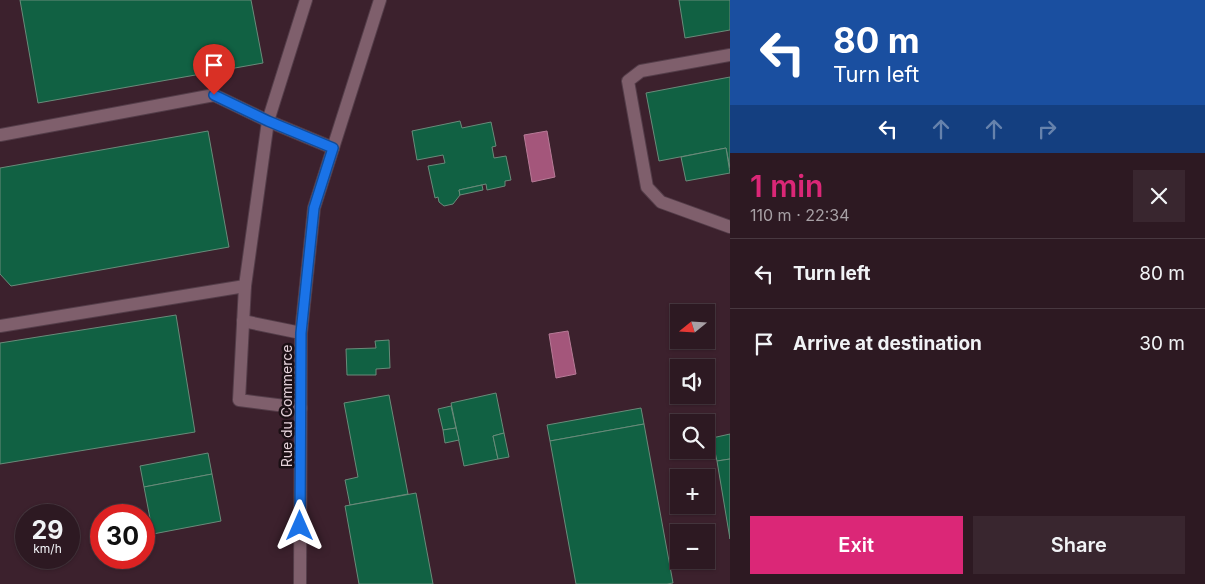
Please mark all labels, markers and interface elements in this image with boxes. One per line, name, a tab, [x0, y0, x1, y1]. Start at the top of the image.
text: 80 m	[833, 19, 920, 61]
icon: left	[750, 20, 815, 85]
pin	[193, 44, 235, 95]
icon: arrive	[200, 51, 228, 79]
text: Turn left	[833, 61, 919, 87]
icon: left	[874, 115, 902, 143]
icon: ahead	[927, 115, 955, 143]
icon: ahead	[980, 115, 1008, 143]
icon: right	[1033, 115, 1061, 143]
text: 1 min	[750, 168, 823, 204]
button: close	[1133, 170, 1185, 222]
text: 110 m · 22:34	[750, 205, 850, 225]
icon: left	[750, 260, 778, 288]
text: Turn left	[793, 262, 871, 285]
text: 80 m	[1139, 262, 1185, 285]
north arrow	[670, 304, 715, 349]
map controls	[670, 304, 715, 569]
icon: arrive	[750, 330, 778, 358]
text: Arrive at destination	[793, 332, 982, 355]
text: 30 m	[1139, 332, 1185, 355]
street label: Rue du Commerce	[278, 345, 295, 467]
button: sound	[670, 359, 715, 404]
button: search	[670, 414, 715, 459]
button: +	[670, 469, 715, 514]
position arrow	[273, 499, 325, 551]
speed limit sign: 30	[90, 504, 155, 569]
text: 29	[32, 515, 63, 545]
button: Exit	[750, 516, 963, 574]
button: Share	[973, 516, 1185, 574]
button: −	[670, 524, 715, 569]
text: km/h	[33, 541, 62, 556]

